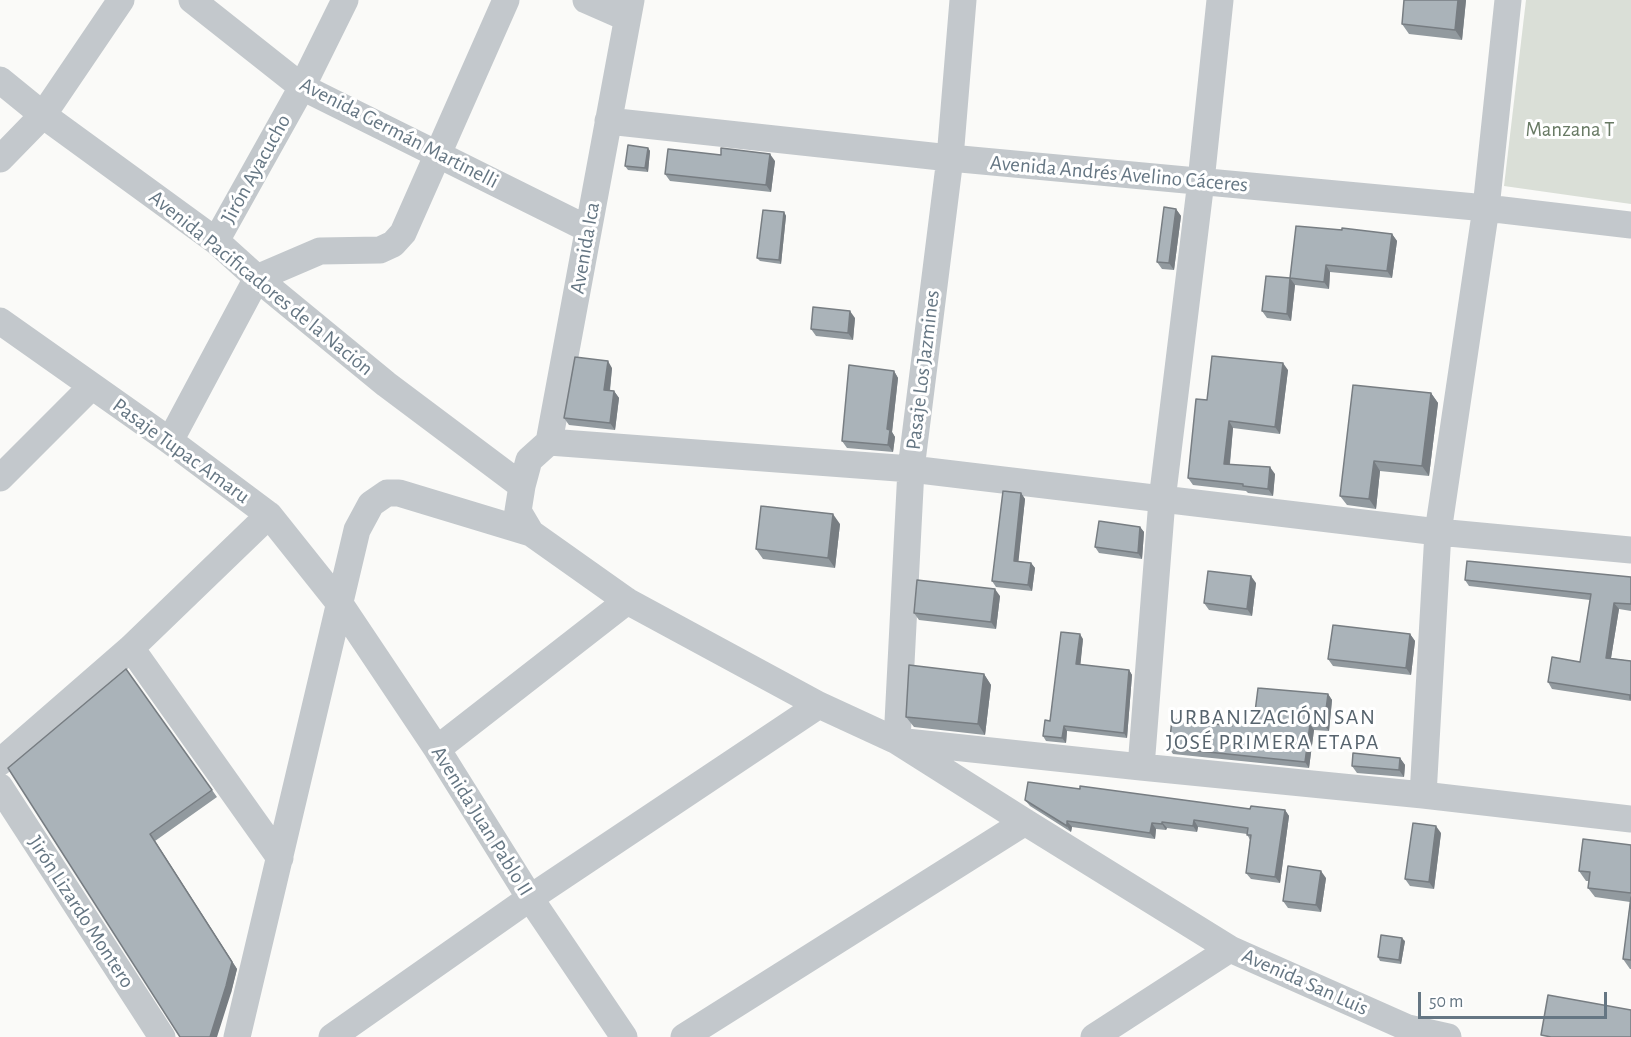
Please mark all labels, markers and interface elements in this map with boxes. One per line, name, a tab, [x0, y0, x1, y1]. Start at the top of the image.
street label: Avenida Germán Martinelli	[295, 72, 503, 194]
street label: Jirón Ayacucho	[216, 110, 296, 228]
park label: Manzana T	[1525, 117, 1615, 143]
street label: Avenida Andrés Avelino Cáceres	[989, 150, 1249, 198]
street label: Avenida Pacificadores de la Nación	[144, 185, 378, 381]
street label: Avenida Ica	[565, 200, 605, 296]
street label: Pasaje Los Jazmines	[901, 289, 945, 451]
street label: Pasaje Tupac Amaru	[108, 393, 254, 509]
district label: URBANIZACIÓN SAN JOSÉ PRIMERA ETAPA	[1166, 704, 1380, 756]
street label: Avenida Juan Pablo II	[426, 741, 538, 901]
street label: Jirón Lizardo Montero	[22, 831, 140, 993]
street label: Avenida San Luis	[1238, 943, 1372, 1021]
scale bar	[1421, 980, 1610, 1018]
text: 50 m	[1429, 993, 1463, 1011]

